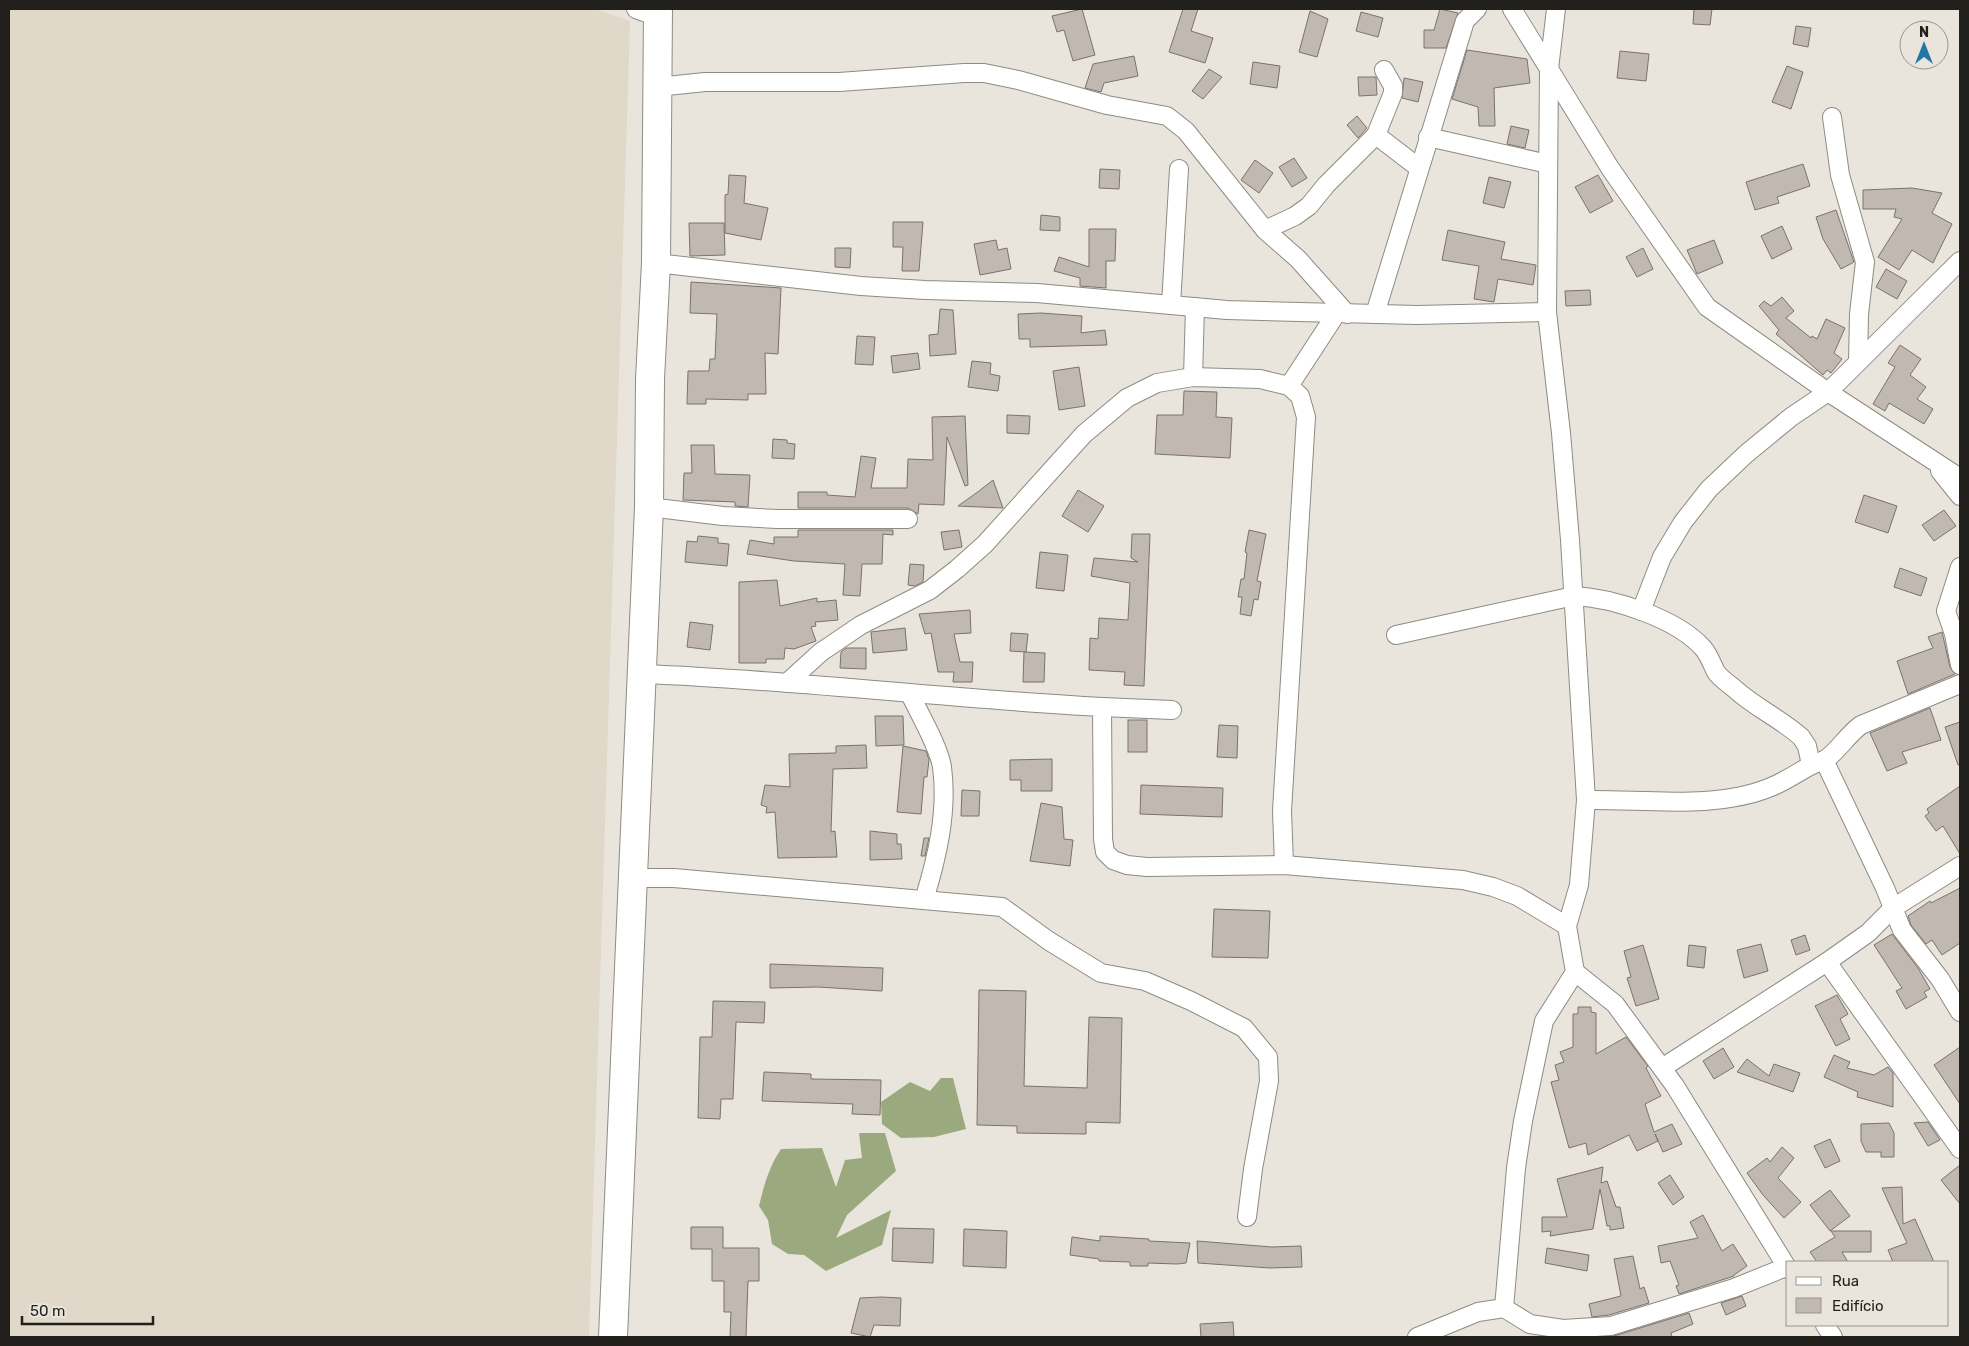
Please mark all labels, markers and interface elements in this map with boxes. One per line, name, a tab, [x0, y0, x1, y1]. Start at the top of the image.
north arrow	[1899, 20, 1949, 70]
text: N	[1919, 24, 1929, 41]
legend	[1786, 1261, 1949, 1326]
text: Rua	[1832, 1272, 1859, 1290]
scale bar	[22, 1294, 154, 1326]
text: Edifício	[1832, 1297, 1884, 1315]
text: 50 m	[30, 1302, 65, 1320]

